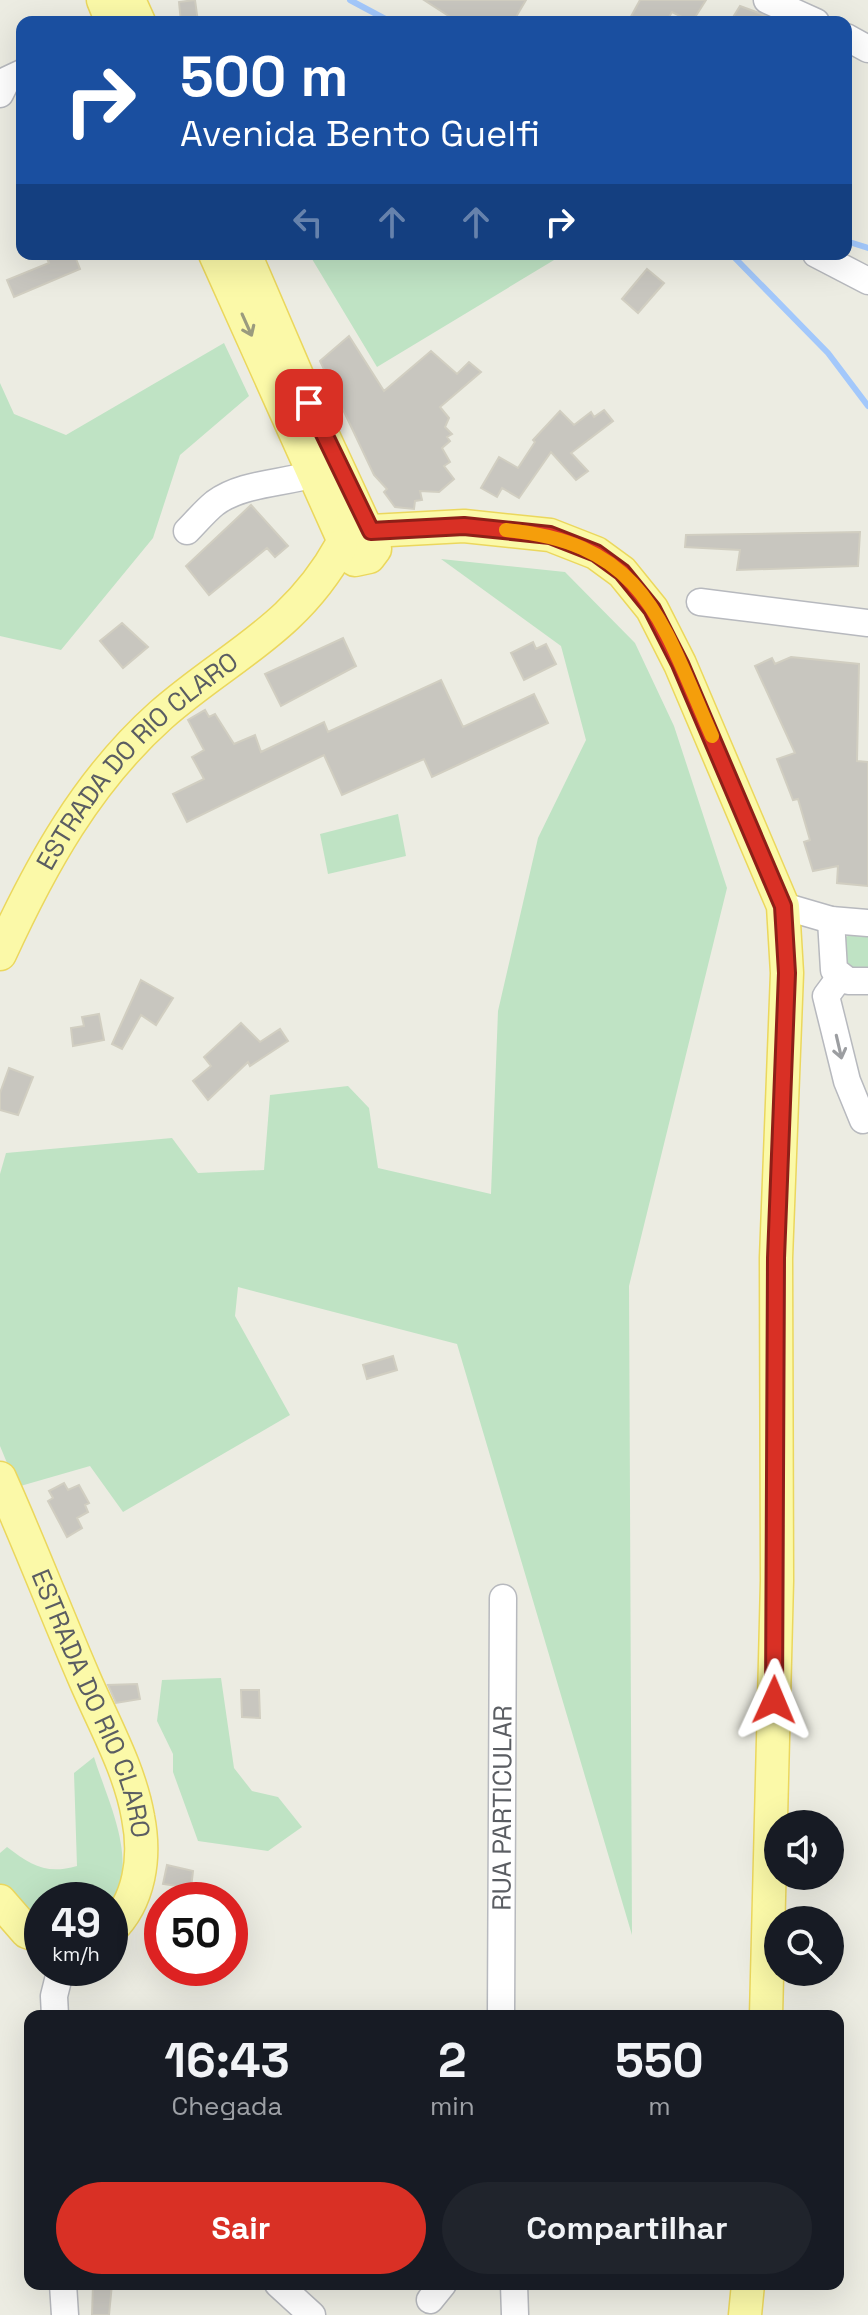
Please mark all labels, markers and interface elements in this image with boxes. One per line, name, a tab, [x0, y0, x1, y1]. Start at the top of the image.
text: 500 m	[180, 41, 348, 112]
icon: right	[48, 48, 152, 152]
text: Avenida Bento Guelfi	[180, 111, 540, 157]
icon: left	[286, 200, 330, 244]
icon: ahead	[370, 200, 414, 244]
icon: ahead	[454, 200, 498, 244]
icon: right	[538, 200, 582, 244]
one-way arrow	[241, 312, 256, 337]
pin	[275, 369, 343, 437]
icon: arrive	[287, 381, 331, 425]
street label: ESTRADA DO RIO CLARO	[28, 644, 245, 876]
one-way arrow	[832, 1034, 847, 1060]
street label: ESTRADA DO RIO CLARO	[24, 1564, 158, 1840]
position arrow	[732, 1658, 816, 1742]
street label: RUA PARTICULAR	[485, 1705, 519, 1911]
map controls	[764, 1810, 844, 1986]
button: sound	[764, 1810, 844, 1890]
speed limit sign: 50	[144, 1882, 248, 1986]
text: 49	[51, 1898, 101, 1949]
button: search	[764, 1906, 844, 1986]
text: km/h	[52, 1941, 100, 1967]
text: 16:43	[164, 2030, 290, 2091]
text: 2	[438, 2030, 467, 2091]
text: 550	[615, 2030, 704, 2091]
text: Chegada	[171, 2089, 283, 2123]
text: min	[430, 2089, 475, 2123]
text: m	[648, 2089, 671, 2123]
button: Sair	[56, 2182, 426, 2274]
button: Compartilhar	[442, 2182, 812, 2274]

